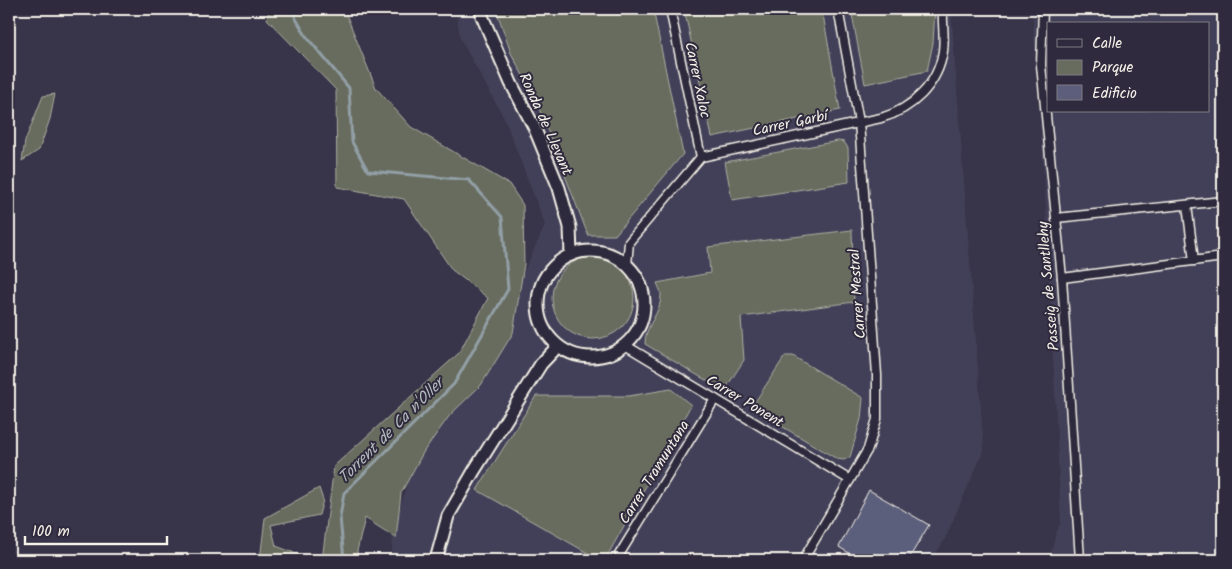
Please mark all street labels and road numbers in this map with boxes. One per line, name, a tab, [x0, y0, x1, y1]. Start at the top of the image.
street label: Carrer Xaloc	[677, 40, 717, 121]
street label: Ronda de Llevant	[512, 69, 579, 180]
street label: Carrer Garbí	[750, 104, 832, 144]
street label: Passeig de Santllehy	[1031, 219, 1067, 352]
street label: Carrer Mestral	[843, 248, 873, 340]
street label: Carrer Ponent	[701, 369, 788, 435]
street label: Carrer Tramuntana	[613, 416, 696, 529]

